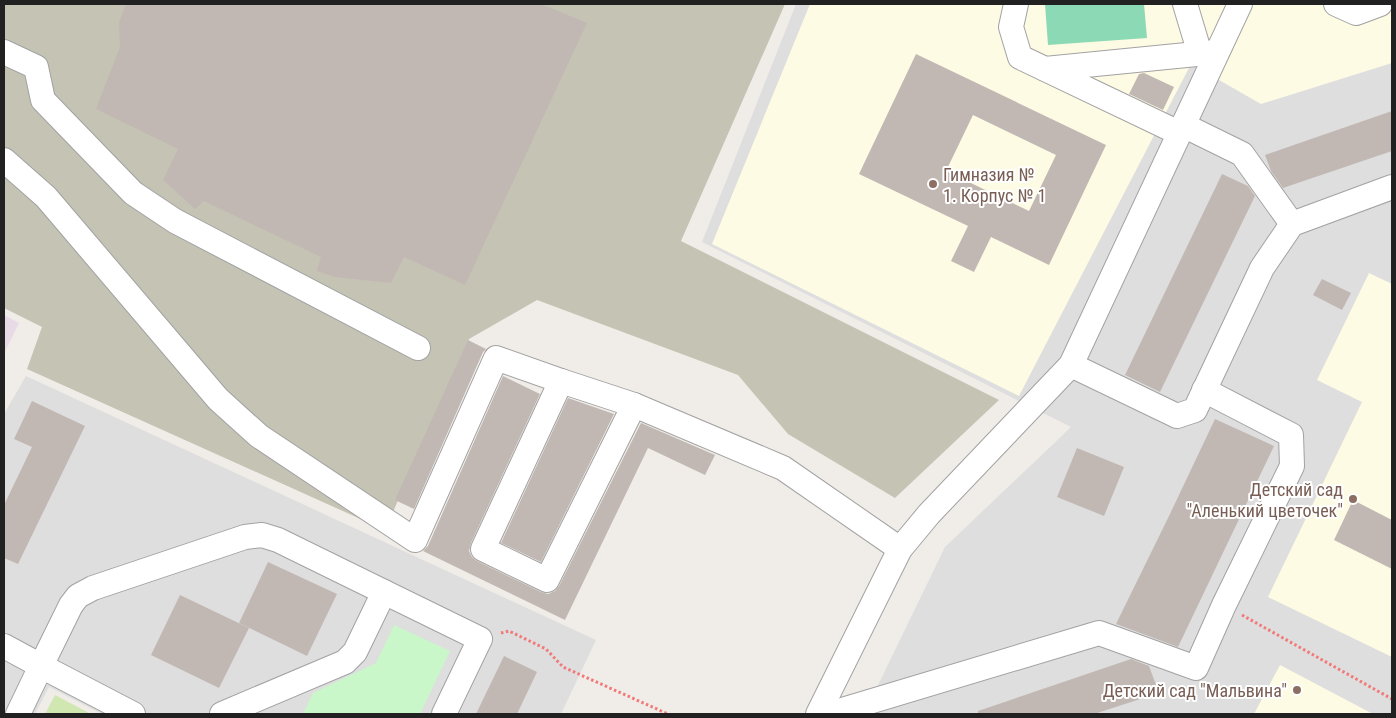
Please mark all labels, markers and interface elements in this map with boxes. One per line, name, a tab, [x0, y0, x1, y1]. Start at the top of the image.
place label: Гимназия № 1. Корпус № 1	[943, 164, 1047, 206]
marker: Гимназия № 1. Корпус № 1	[927, 178, 939, 190]
place label: Детский сад "Аленький цветочек"	[1187, 479, 1343, 521]
marker: Детский сад "Аленький цветочек"	[1347, 493, 1359, 505]
place label: Детский сад "Мальвина"	[1103, 680, 1287, 701]
marker: Детский сад "Мальвина"	[1291, 684, 1303, 696]

